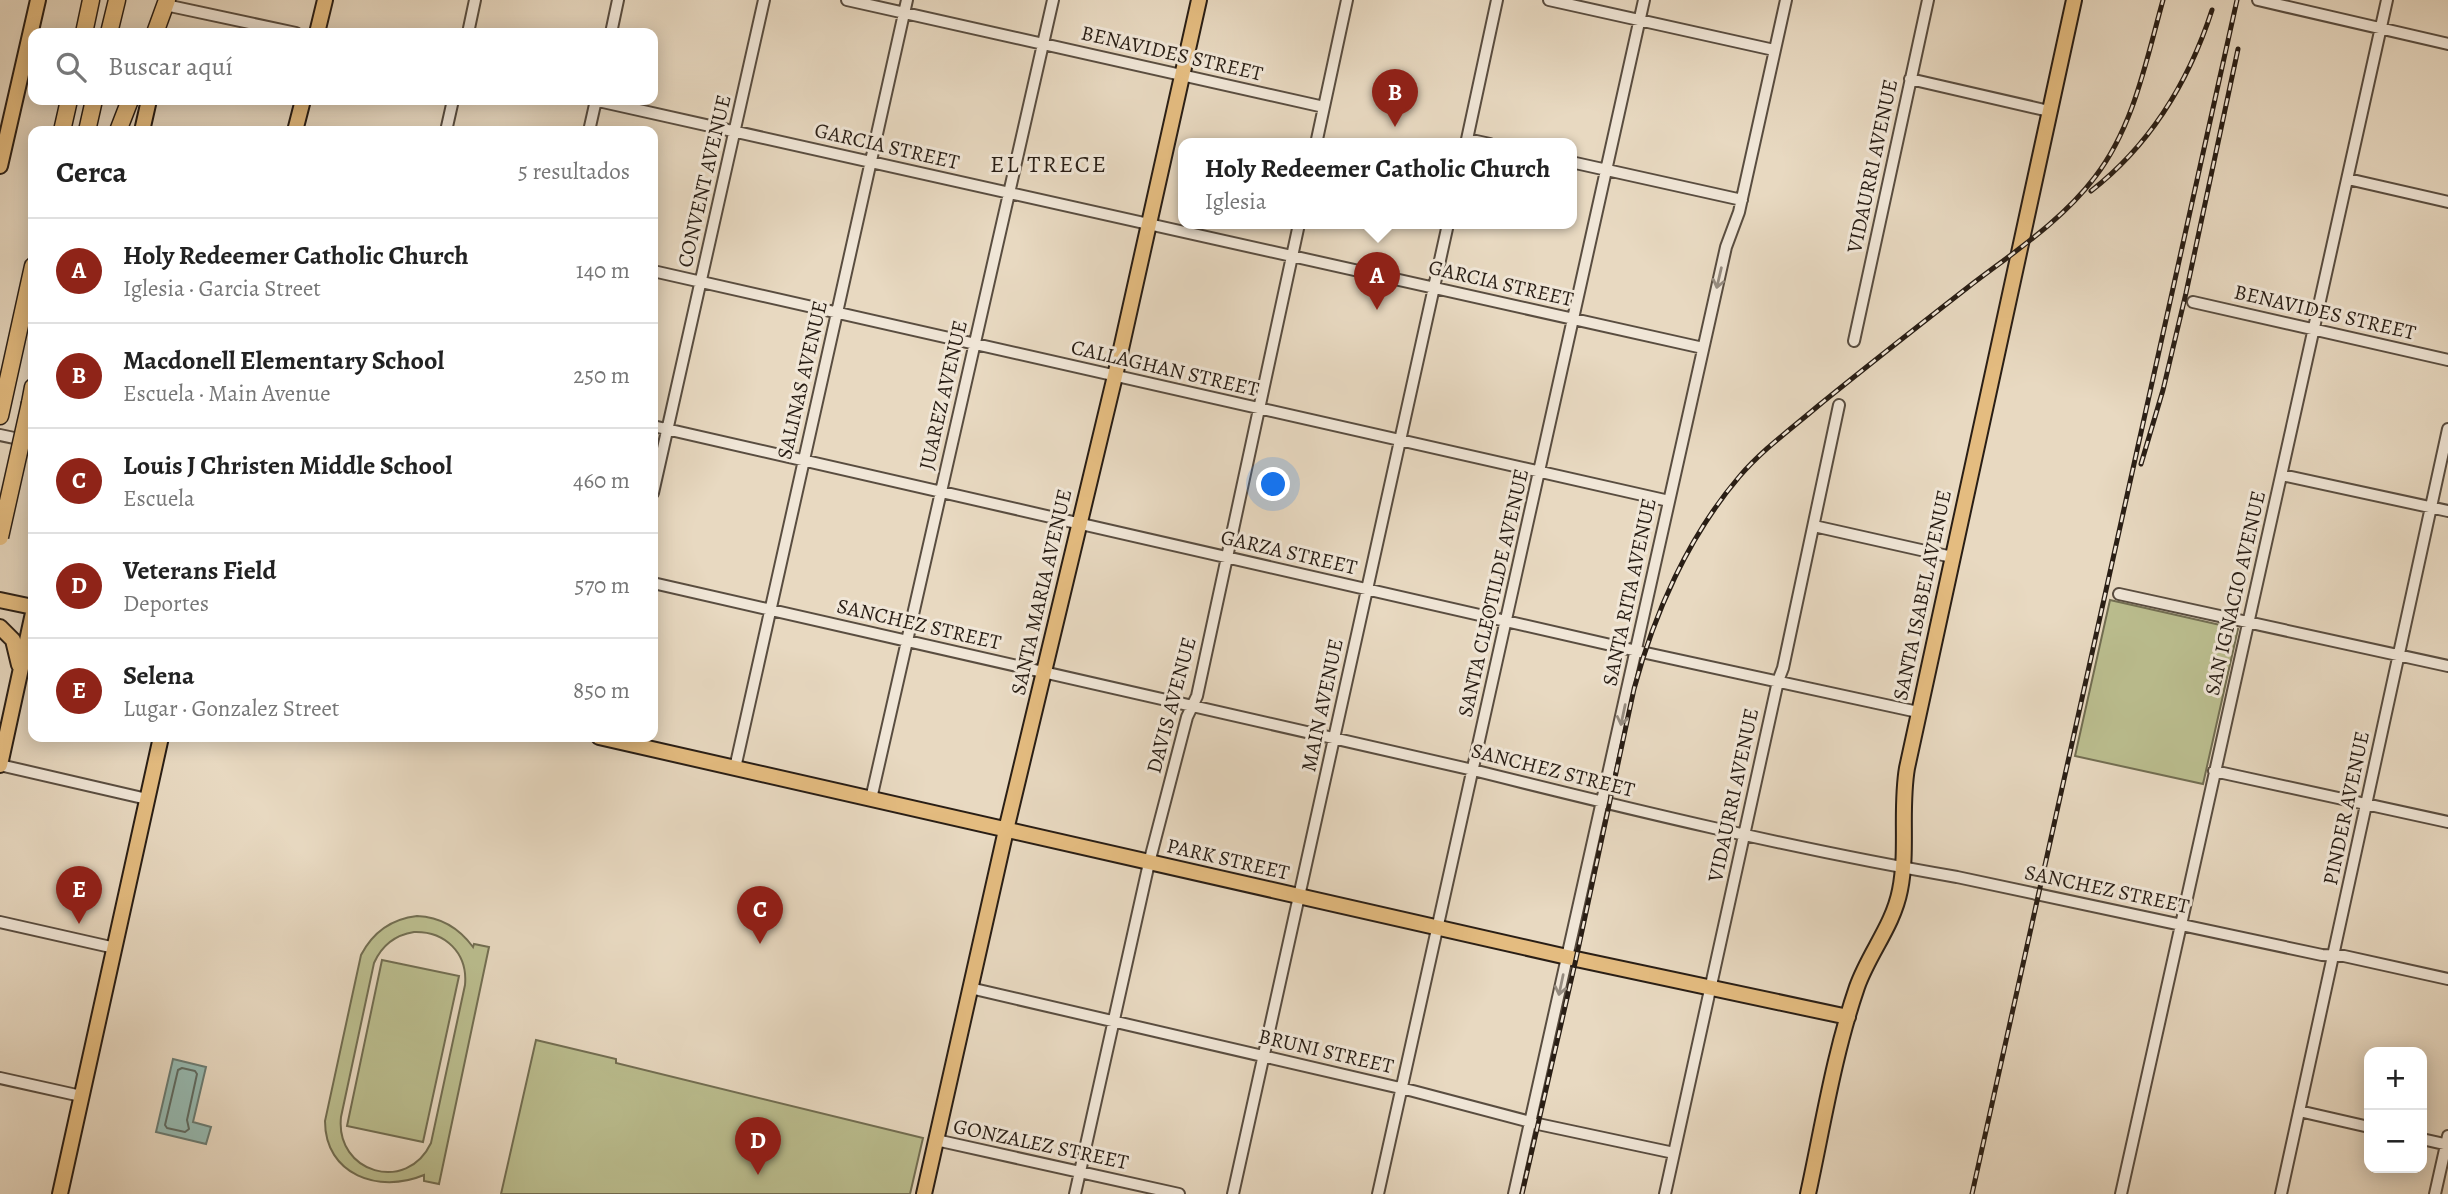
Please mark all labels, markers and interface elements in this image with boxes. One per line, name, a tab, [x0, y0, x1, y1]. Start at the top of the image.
street label: BENAVIDES STREET	[1078, 18, 1266, 88]
search box	[28, 28, 658, 105]
icon: search	[52, 48, 90, 86]
text: Buscar aquí	[108, 49, 233, 84]
pin: B	[1372, 69, 1418, 127]
street label: VIDAURRI AVENUE	[1840, 76, 1904, 257]
street label: CONVENT AVENUE	[671, 92, 737, 270]
street label: GARCIA STREET	[812, 116, 963, 176]
popup	[1178, 138, 1577, 229]
district label: EL TRECE	[990, 148, 1108, 180]
text: Holy Redeemer Catholic Church	[1205, 151, 1550, 186]
text: Cerca	[56, 152, 127, 192]
text: 5 resultados	[518, 156, 630, 187]
text: Iglesia	[1205, 186, 1266, 217]
text: Holy Redeemer Catholic Church	[123, 238, 469, 273]
pin: A	[1354, 252, 1400, 310]
street label: GARCIA STREET	[1426, 253, 1577, 313]
text: A	[72, 255, 86, 286]
text: 140 m	[576, 255, 630, 286]
one-way arrow	[1712, 266, 1726, 289]
text: Iglesia · Garcia Street	[123, 273, 321, 304]
street label: BENAVIDES STREET	[2231, 277, 2419, 347]
street label: SALINAS AVENUE	[770, 298, 834, 462]
street label: JUAREZ AVENUE	[912, 317, 974, 473]
street label: CALLAGHAN STREET	[1068, 333, 1262, 403]
text: Macdonell Elementary School	[123, 343, 444, 378]
text: B	[72, 360, 86, 391]
text: 250 m	[573, 360, 630, 391]
text: Escuela · Main Avenue	[123, 378, 330, 409]
text: Louis J Christen Middle School	[123, 448, 452, 483]
text: C	[72, 465, 86, 496]
text: 460 m	[573, 465, 630, 496]
street label: SANTA CLEOTILDE AVENUE	[1451, 466, 1535, 720]
your location	[1256, 467, 1290, 501]
text: Escuela	[123, 483, 195, 514]
street label: SANTA MARIA AVENUE	[1004, 486, 1078, 698]
street label: SANTA ISABEL AVENUE	[1886, 487, 1958, 703]
street label: SAN IGNACIO AVENUE	[2198, 488, 2272, 698]
street label: SANTA RITA AVENUE	[1595, 496, 1663, 688]
street label: GARZA STREET	[1218, 523, 1360, 581]
text: Veterans Field	[123, 553, 276, 588]
text: D	[71, 570, 87, 601]
text: 570 m	[575, 570, 630, 601]
text: Deportes	[123, 588, 209, 619]
street label: SANCHEZ STREET	[834, 591, 1004, 657]
street label: DAVIS AVENUE	[1139, 634, 1203, 776]
street label: MAIN AVENUE	[1294, 636, 1350, 774]
text: Selena	[123, 658, 195, 693]
text: E	[72, 675, 86, 706]
text: 850 m	[573, 675, 630, 706]
text: Lugar · Gonzalez Street	[123, 693, 339, 724]
one-way arrow	[1615, 703, 1629, 726]
street label: VIDAURRI AVENUE	[1701, 705, 1765, 886]
street label: PINDER AVENUE	[2316, 728, 2376, 888]
street label: SANCHEZ STREET	[1468, 736, 1638, 804]
street label: PARK STREET	[1164, 831, 1293, 887]
street label: SANCHEZ STREET	[2022, 858, 2192, 920]
pin: E	[56, 866, 102, 924]
pin: C	[737, 886, 783, 944]
one-way arrow	[1554, 973, 1568, 996]
street label: BRUNI STREET	[1256, 1022, 1397, 1080]
map controls	[2364, 1047, 2427, 1173]
button: +	[2364, 1047, 2427, 1110]
button: −	[2364, 1110, 2427, 1173]
street label: GONZALEZ STREET	[951, 1112, 1132, 1176]
pin: D	[735, 1117, 781, 1175]

